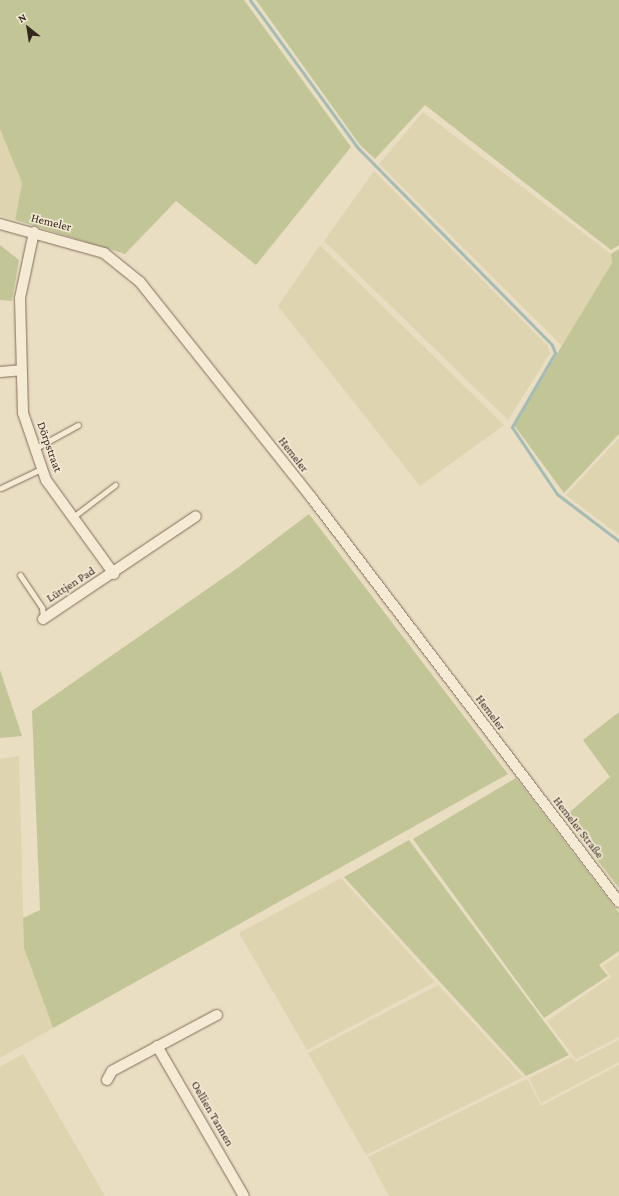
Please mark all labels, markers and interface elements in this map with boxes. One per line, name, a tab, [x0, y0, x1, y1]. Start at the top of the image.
north arrow	[8, 8, 48, 48]
text: N	[16, 11, 28, 25]
street label: Hemeler	[29, 211, 73, 235]
street label: Dörpstraat	[33, 420, 65, 474]
street label: Hemeler	[275, 435, 311, 475]
street label: Lüttjen Pad	[44, 564, 98, 606]
street label: Hemeler	[472, 692, 508, 734]
street label: Hemeler Straße	[550, 794, 606, 862]
street label: Oellien Tannen	[188, 1079, 236, 1149]

